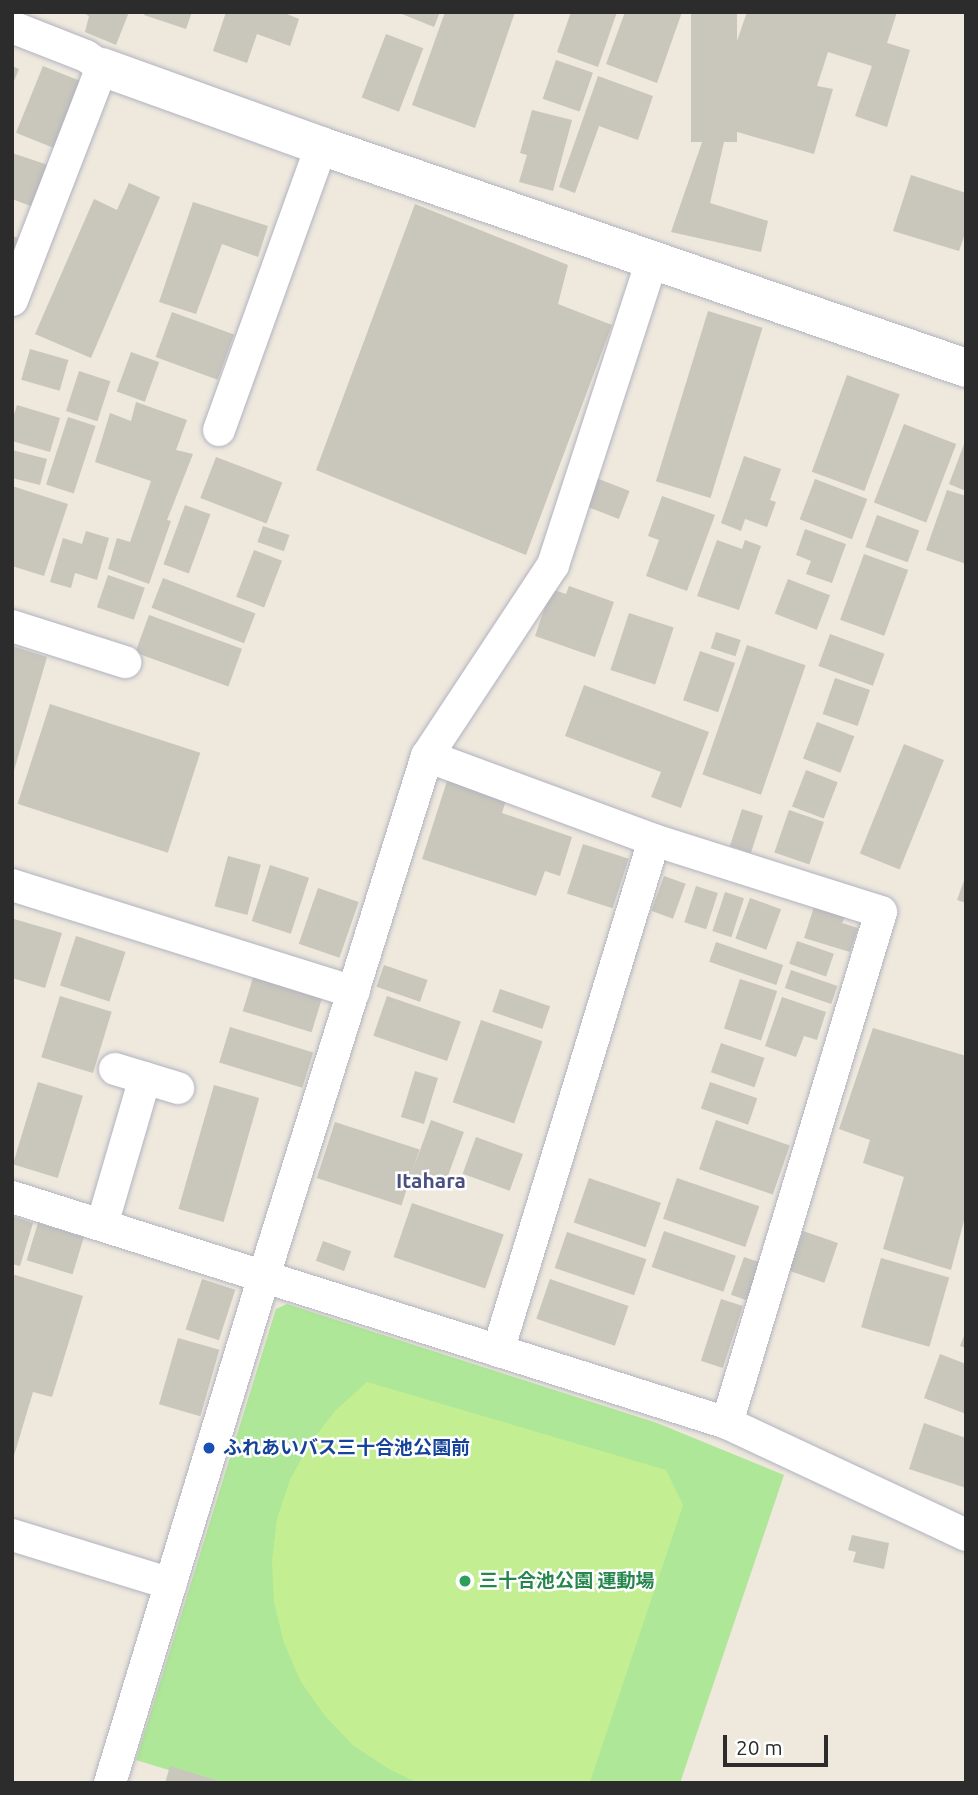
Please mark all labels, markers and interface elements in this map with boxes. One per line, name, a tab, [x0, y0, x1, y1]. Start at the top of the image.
district label: Itahara	[396, 1167, 466, 1193]
place label: ふれあいバス三十合池公園前	[223, 1437, 470, 1459]
marker: ふれあいバス三十合池公園前	[201, 1440, 217, 1456]
place label: 三十合池公園 運動場	[479, 1570, 655, 1592]
marker: 三十合池公園 運動場	[457, 1573, 473, 1589]
scale bar	[726, 1722, 831, 1766]
text: 20 m	[736, 1735, 783, 1759]

